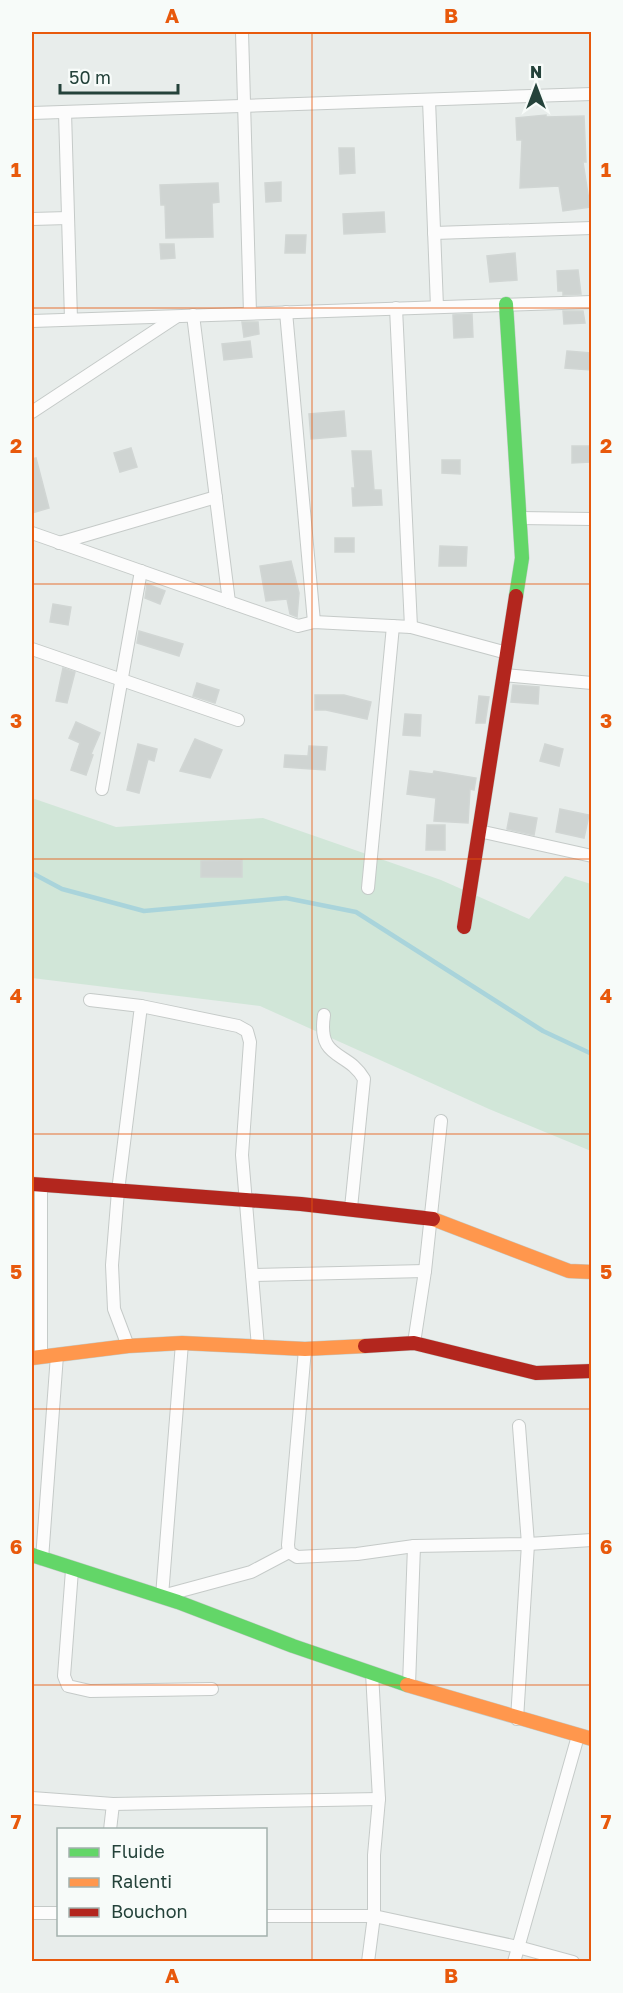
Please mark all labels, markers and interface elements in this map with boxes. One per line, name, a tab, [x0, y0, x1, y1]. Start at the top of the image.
text: A	[165, 3, 179, 27]
text: B	[444, 3, 458, 27]
scale bar	[60, 57, 178, 95]
north arrow	[506, 57, 566, 117]
text: N	[530, 62, 542, 82]
text: 50 m	[69, 66, 111, 88]
text: 1	[11, 157, 21, 181]
text: 1	[601, 157, 611, 181]
text: 2	[10, 433, 22, 457]
text: 2	[600, 433, 612, 457]
text: 3	[10, 708, 22, 732]
text: 3	[600, 708, 612, 732]
text: 4	[10, 983, 22, 1007]
text: 4	[600, 983, 612, 1007]
text: 5	[10, 1259, 22, 1283]
text: 5	[600, 1259, 612, 1283]
text: 6	[10, 1534, 22, 1558]
text: 6	[600, 1534, 612, 1558]
text: 7	[11, 1809, 22, 1833]
text: 7	[601, 1809, 612, 1833]
legend	[57, 1828, 267, 1936]
text: Fluide	[111, 1840, 165, 1862]
text: Ralenti	[111, 1870, 172, 1892]
text: Bouchon	[111, 1900, 188, 1922]
text: A	[165, 1963, 179, 1987]
text: B	[444, 1963, 458, 1987]

